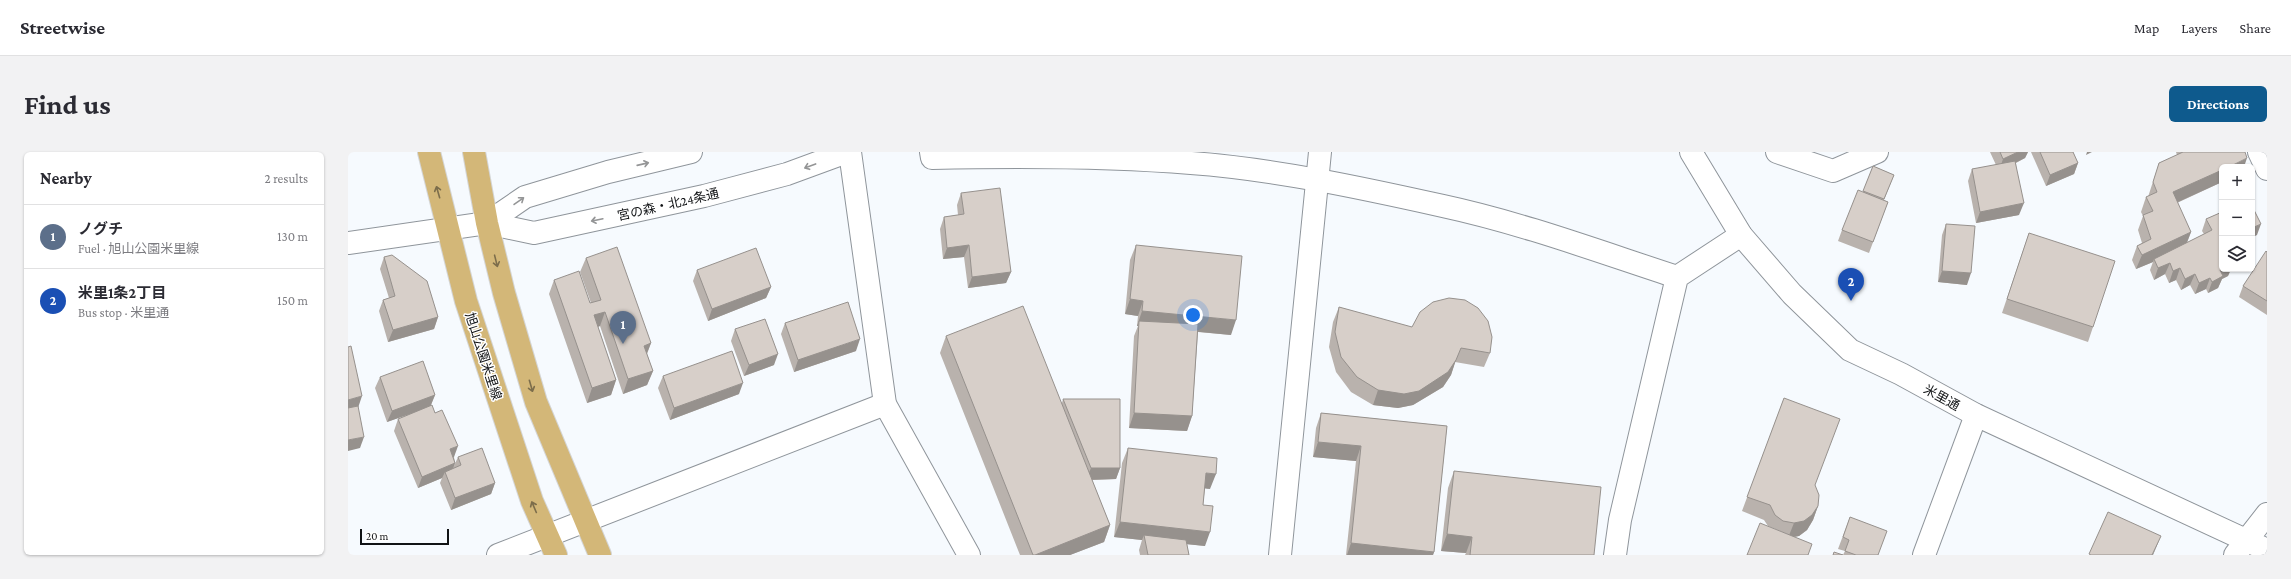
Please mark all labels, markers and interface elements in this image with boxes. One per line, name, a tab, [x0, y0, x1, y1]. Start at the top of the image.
text: Streetwise	[20, 17, 105, 38]
text: Map	[2134, 20, 2159, 36]
text: Layers	[2181, 20, 2218, 36]
text: Share	[2240, 20, 2271, 36]
button: Directions	[2169, 86, 2267, 122]
text: Find us	[24, 89, 111, 120]
one-way arrow	[636, 159, 649, 167]
one-way arrow	[804, 162, 816, 170]
map controls	[2219, 164, 2255, 272]
button: +	[2219, 164, 2255, 200]
text: Nearby	[40, 169, 92, 188]
text: 2 results	[265, 171, 308, 186]
street label: 宮の森・北24条通	[616, 185, 720, 223]
one-way arrow	[434, 186, 442, 199]
one-way arrow	[513, 197, 524, 205]
button: −	[2219, 200, 2255, 236]
one-way arrow	[591, 216, 604, 224]
text: ノグチ	[78, 221, 123, 237]
text: 1	[51, 229, 55, 244]
text: 130 m	[277, 229, 308, 244]
button: layers	[2219, 236, 2255, 272]
text: Fuel · 旭山公園米里線	[78, 241, 199, 256]
one-way arrow	[493, 254, 501, 267]
pin: 2	[1838, 268, 1864, 301]
text: 米里1条2丁目	[78, 285, 166, 301]
text: 2	[50, 293, 56, 308]
text: 150 m	[277, 293, 308, 308]
text: Bus stop · 米里通	[78, 305, 169, 320]
your location	[1183, 305, 1203, 325]
street label: 旭山公園米里線	[462, 311, 505, 402]
pin: 1	[610, 311, 636, 344]
one-way arrow	[528, 379, 535, 392]
street label: 米里通	[1921, 381, 1962, 413]
one-way arrow	[530, 501, 538, 513]
scale bar	[360, 527, 449, 546]
text: 20 m	[366, 530, 388, 542]

